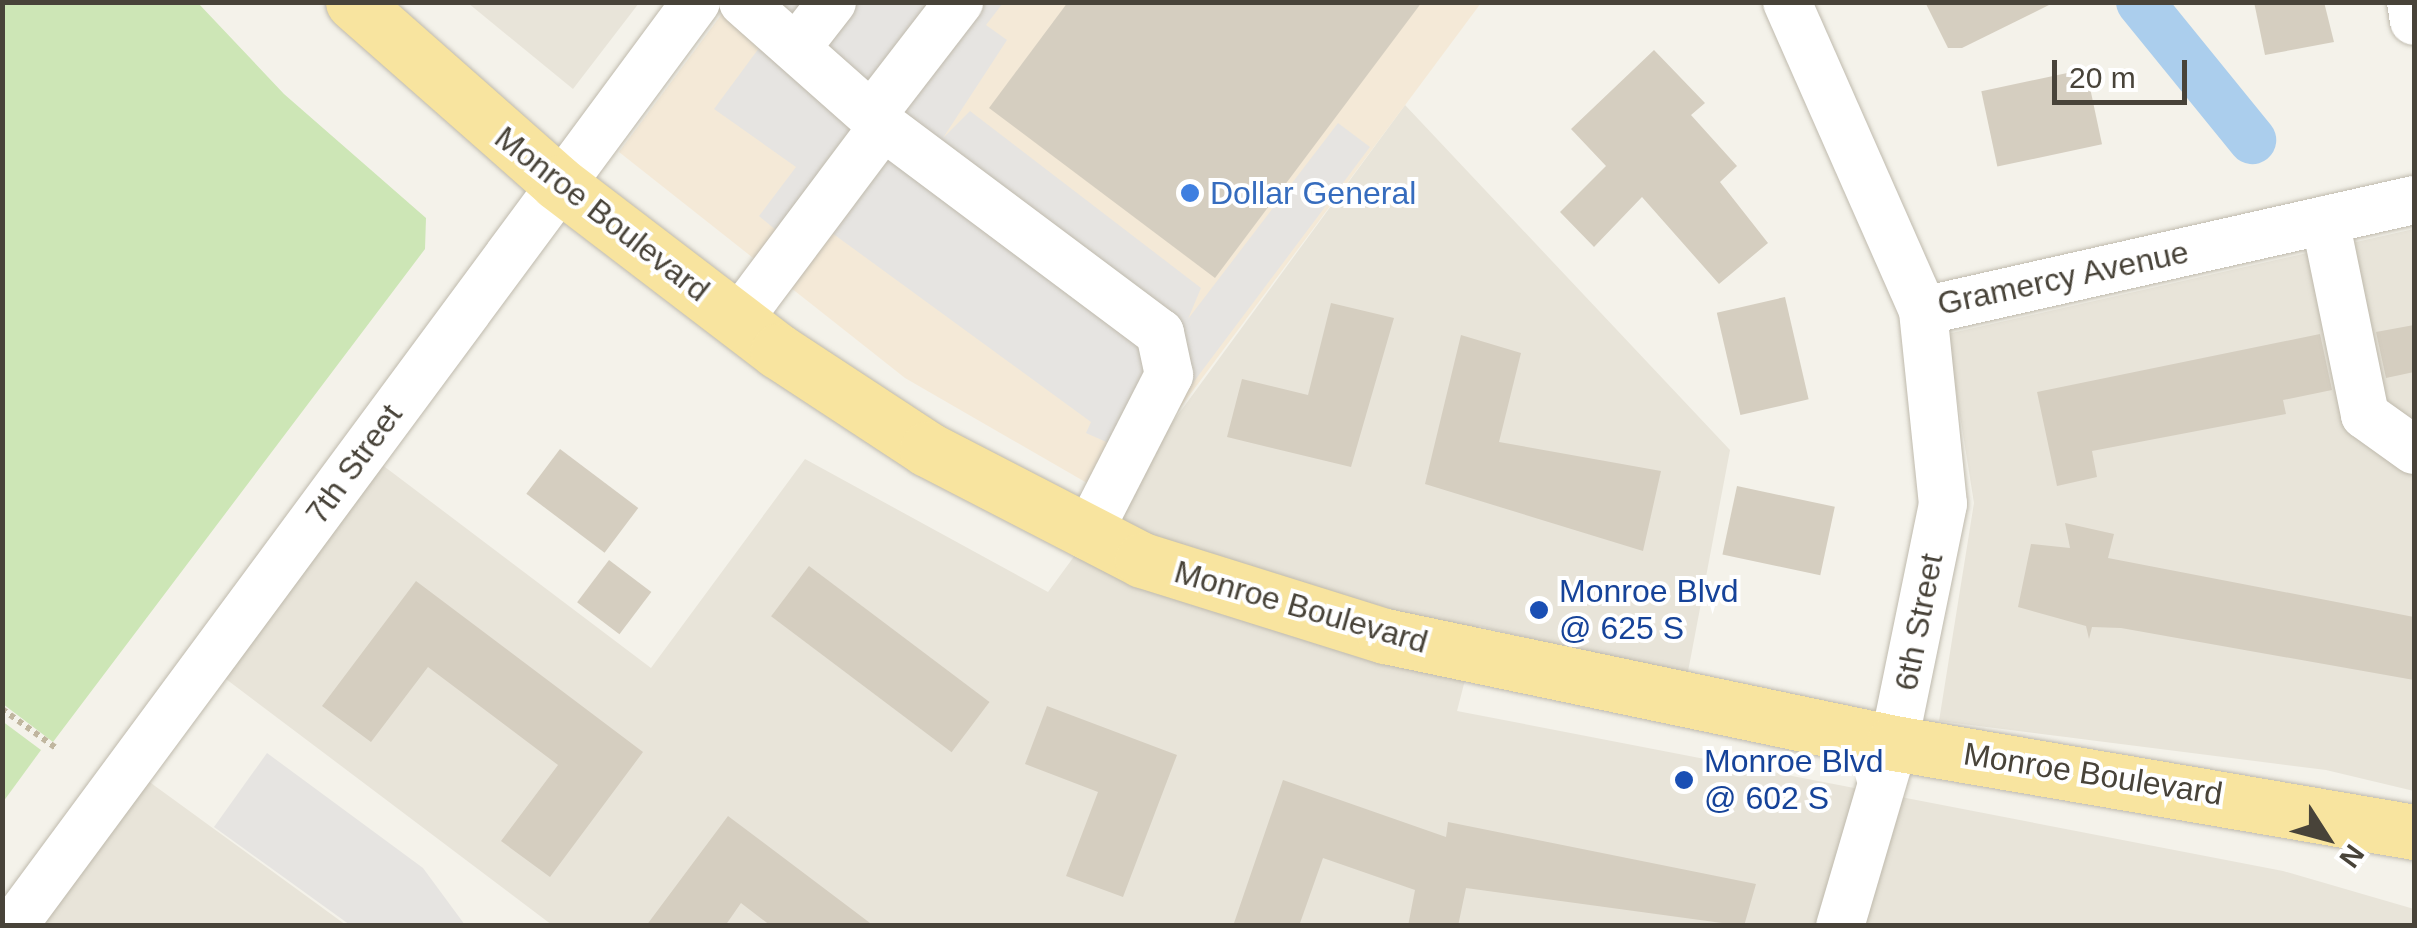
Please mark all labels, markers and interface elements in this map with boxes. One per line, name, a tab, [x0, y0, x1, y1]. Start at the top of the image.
scale bar	[2057, 40, 2192, 102]
text: 20 m	[2069, 61, 2136, 94]
street label: Monroe Boulevard	[487, 118, 717, 310]
place label: Dollar General	[1210, 174, 1416, 212]
marker: Dollar General	[1179, 182, 1201, 204]
street label: Gramercy Avenue	[1933, 232, 2193, 324]
street label: 7th Street	[298, 397, 410, 531]
street label: 6th Street	[1887, 550, 1951, 694]
street label: Monroe Boulevard	[1170, 553, 1432, 661]
place label: Monroe Blvd @ 625 S	[1559, 573, 1739, 648]
marker: Monroe Blvd @ 625 S	[1528, 599, 1550, 621]
street label: Monroe Boulevard	[1961, 735, 2225, 813]
place label: Monroe Blvd @ 602 S	[1704, 743, 1884, 818]
marker: Monroe Blvd @ 602 S	[1673, 769, 1695, 791]
north arrow	[2277, 788, 2377, 888]
text: N	[2333, 839, 2370, 873]

